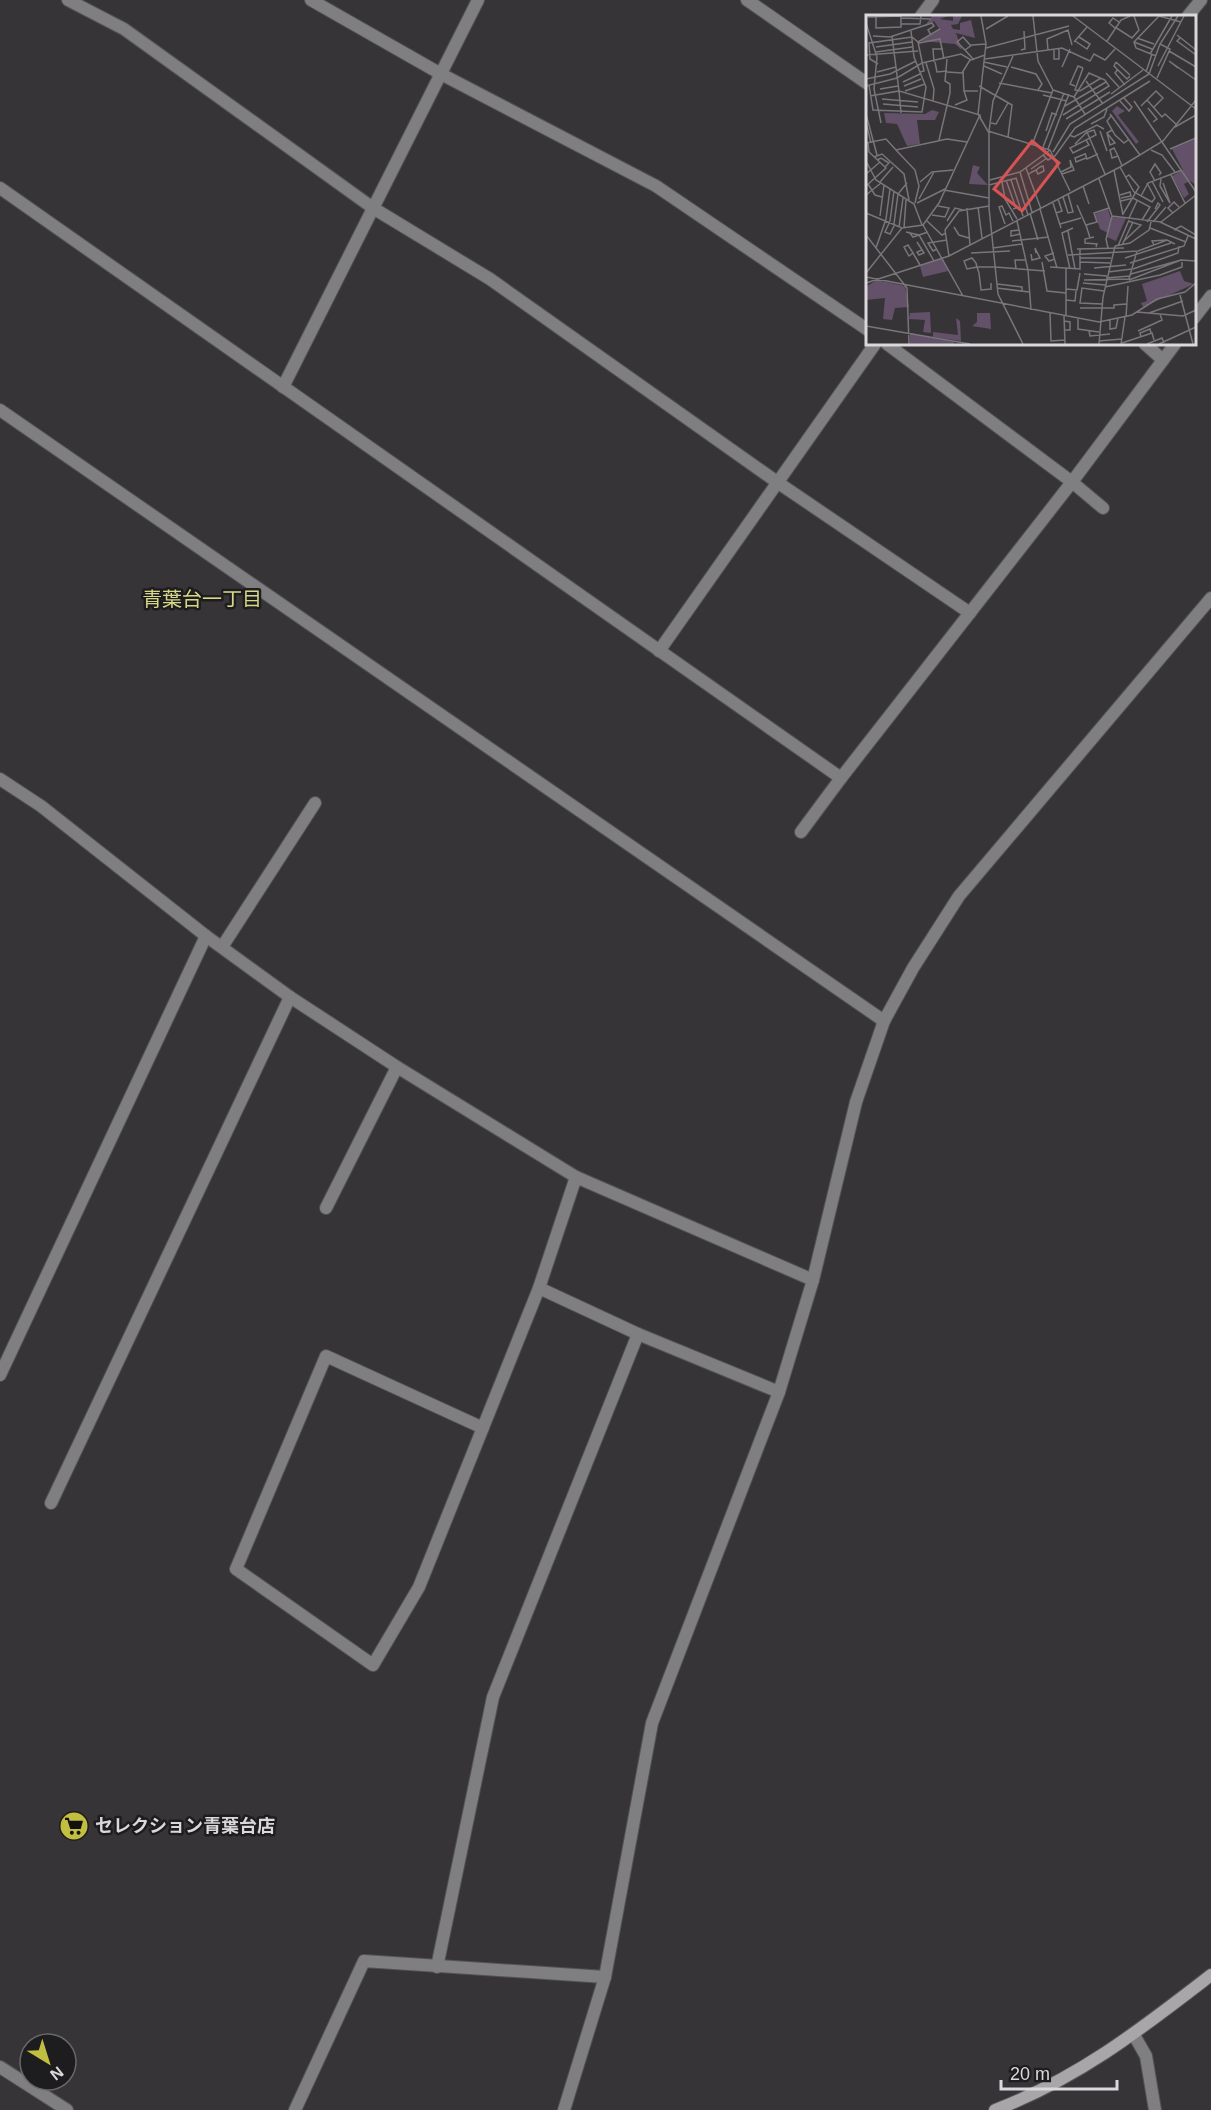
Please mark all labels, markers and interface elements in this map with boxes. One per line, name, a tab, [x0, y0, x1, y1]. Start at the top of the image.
inset map	[866, 15, 1196, 345]
district label: 青葉台一丁目	[142, 588, 262, 610]
supermarket icon: セレクション青葉台店	[58, 1810, 90, 1842]
place label: セレクション青葉台店	[95, 1816, 275, 1836]
north arrow	[18, 2032, 78, 2092]
scale bar	[1001, 2053, 1116, 2091]
text: N	[47, 2063, 67, 2084]
text: 20 m	[1010, 2064, 1050, 2084]

